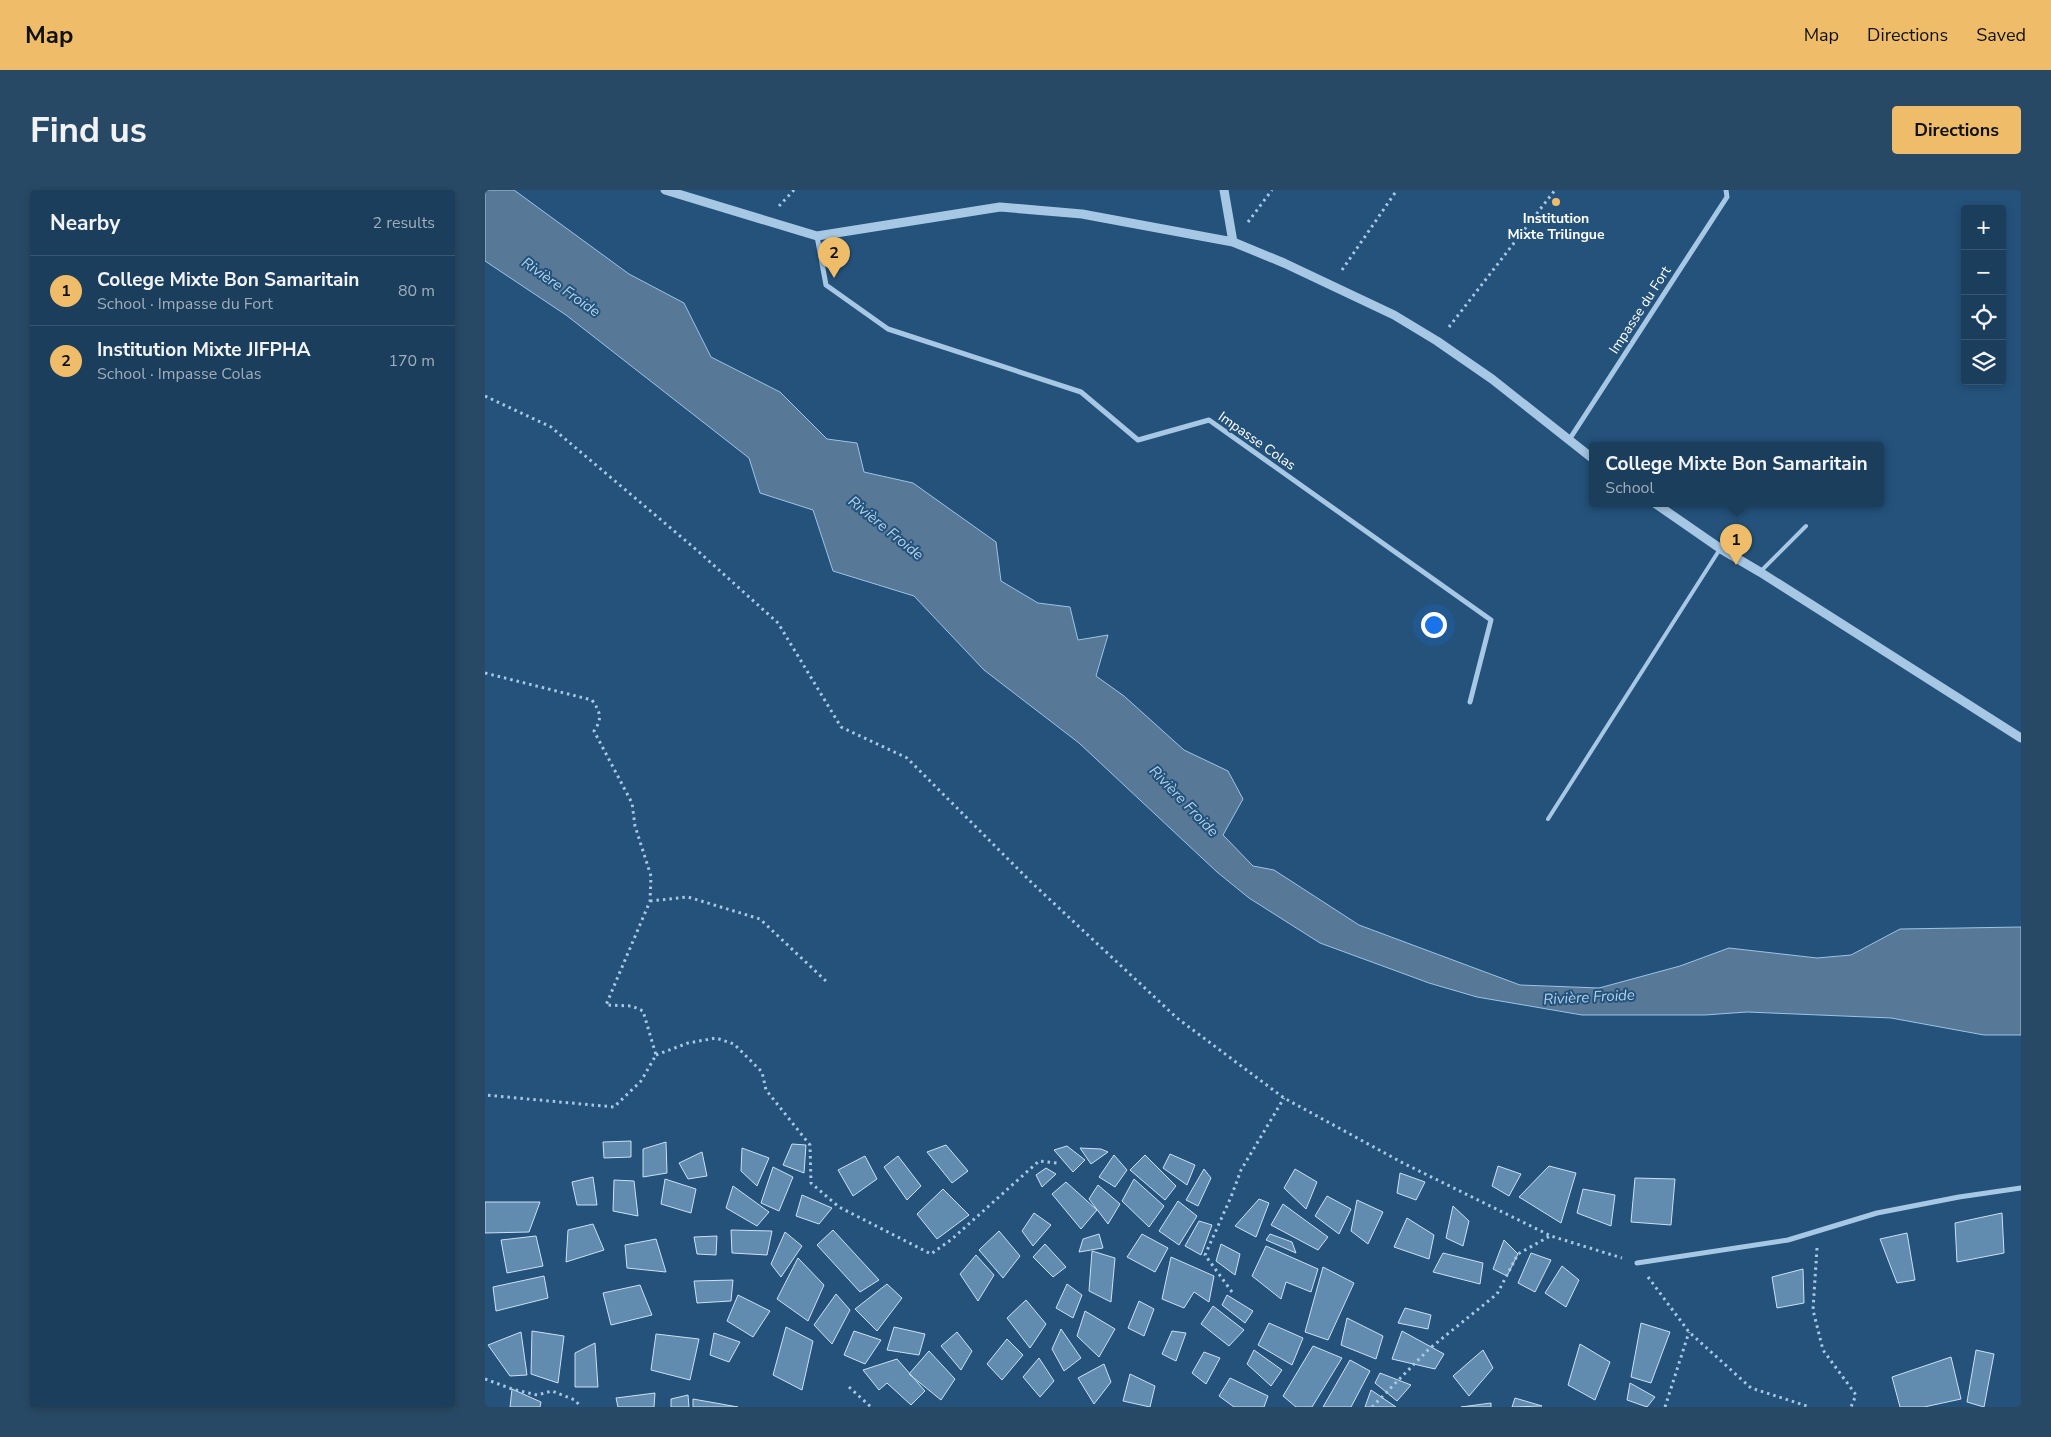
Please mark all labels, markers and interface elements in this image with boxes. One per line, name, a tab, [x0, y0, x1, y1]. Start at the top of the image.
text: Map	[25, 19, 73, 51]
text: Map	[1804, 23, 1839, 47]
text: Directions	[1867, 23, 1948, 47]
text: Saved	[1976, 23, 2026, 47]
button: Directions	[1892, 106, 2021, 154]
text: Find us	[30, 107, 147, 154]
marker: Institution Mixte Trilingue	[1550, 196, 1562, 208]
map controls	[1961, 205, 2006, 385]
button: +	[1961, 205, 2006, 250]
text: Nearby	[50, 209, 120, 237]
place label: Institution Mixte Trilingue	[1507, 209, 1605, 244]
text: 2 results	[373, 212, 435, 234]
pin: 2	[818, 237, 850, 278]
button: −	[1961, 250, 2006, 295]
water label: Rivière Froide	[518, 253, 604, 321]
street label: Impasse du Fort	[1605, 262, 1675, 357]
text: College Mixte Bon Samaritain	[97, 267, 359, 293]
text: 1	[61, 280, 71, 302]
text: 80 m	[398, 280, 435, 302]
text: School · Impasse du Fort	[97, 293, 273, 315]
button: locate	[1961, 295, 2006, 340]
text: Institution Mixte JIFPHA	[97, 337, 311, 363]
button: layers	[1961, 340, 2006, 385]
text: 2	[61, 350, 71, 372]
text: 170 m	[388, 350, 435, 372]
text: School · Impasse Colas	[97, 363, 261, 385]
street label: Impasse Colas	[1214, 407, 1300, 475]
popup	[1589, 442, 1884, 507]
text: College Mixte Bon Samaritain	[1605, 451, 1868, 477]
text: School	[1605, 477, 1654, 499]
water label: Rivière Froide	[844, 491, 928, 565]
pin: 1	[1720, 524, 1752, 565]
your location	[1421, 612, 1447, 638]
water label: Rivière Froide	[1145, 761, 1223, 841]
water label: Rivière Froide	[1543, 985, 1635, 1009]

